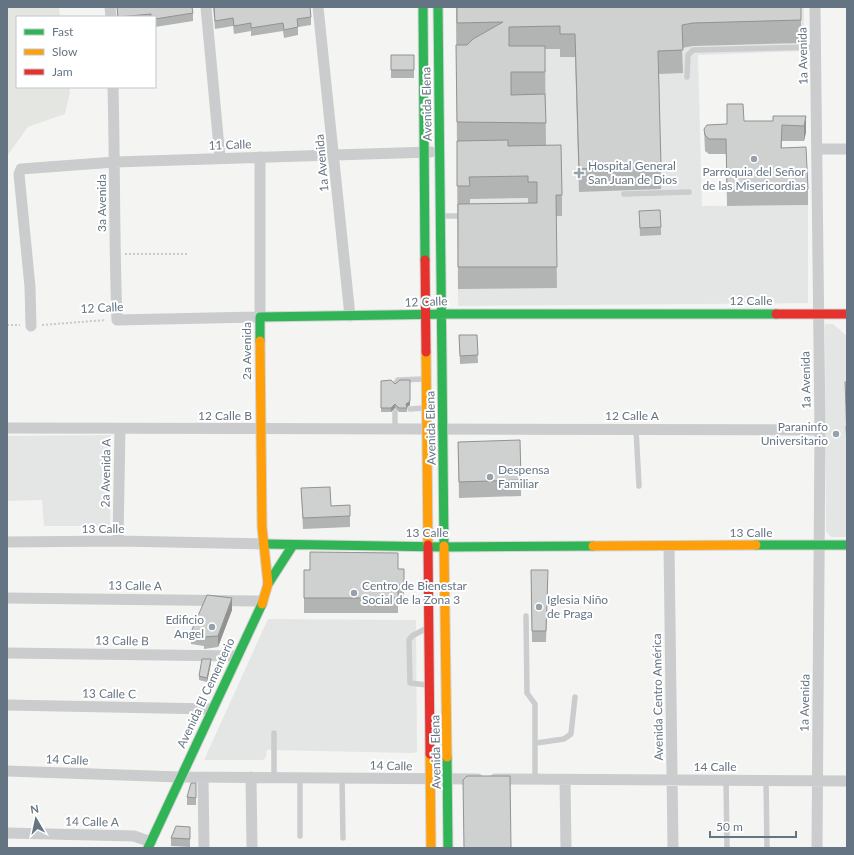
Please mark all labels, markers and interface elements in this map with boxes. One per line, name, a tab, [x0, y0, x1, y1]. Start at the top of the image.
legend	[16, 16, 156, 88]
text: Fast	[52, 24, 74, 39]
street label: 1a Avenida	[794, 27, 811, 85]
text: Slow	[52, 44, 78, 59]
text: Jam	[52, 64, 73, 79]
street label: Avenida Elena	[418, 67, 435, 141]
street label: 1a Avenida	[312, 134, 331, 193]
street label: 11 Calle	[208, 136, 252, 153]
marker: Parroquia del Señor de las Misericordias	[749, 154, 759, 164]
place label: Hospital General San Juan de Dios	[588, 158, 677, 187]
place label: Parroquia del Señor de las Misericordias	[702, 164, 806, 193]
marker: Hospital General San Juan de Dios	[573, 167, 585, 179]
street label: 3a Avenida	[94, 174, 109, 232]
street label: 12 Calle	[404, 293, 448, 310]
street label: 12 Calle	[730, 293, 772, 308]
street label: 12 Calle	[80, 299, 124, 316]
street label: 2a Avenida	[239, 322, 254, 380]
street label: 1a Avenida	[797, 351, 814, 409]
street label: Avenida Elena	[422, 391, 439, 465]
street label: 12 Calle B	[198, 408, 252, 423]
street label: 12 Calle A	[605, 408, 660, 423]
place label: Paraninfo Universitario	[761, 419, 828, 448]
marker: Paraninfo Universitario	[831, 429, 841, 439]
street label: 2a Avenida A	[97, 438, 114, 507]
place label: Despensa Familiar	[498, 462, 550, 491]
marker: Despensa Familiar	[485, 472, 495, 482]
street label: 13 Calle	[82, 521, 124, 536]
street label: 13 Calle	[406, 525, 448, 540]
street label: 13 Calle	[730, 525, 772, 540]
street label: 13 Calle A	[108, 578, 163, 593]
place label: Centro de Bienestar Social de la Zona 3	[362, 578, 468, 607]
marker: Centro de Bienestar Social de la Zona 3	[349, 588, 359, 598]
place label: Iglesia Niño de Praga	[547, 592, 608, 621]
marker: Iglesia Niño de Praga	[534, 602, 544, 612]
place label: Edificio Angel	[165, 612, 204, 641]
marker: Edificio Angel	[207, 622, 217, 632]
street label: 13 Calle B	[95, 633, 149, 648]
street label: Avenida Centro América	[649, 633, 666, 761]
street label: Avenida El Cementerio	[173, 635, 238, 750]
street label: 1a Avenida	[796, 674, 813, 732]
street label: 13 Calle C	[82, 686, 136, 701]
street label: Avenida Elena	[427, 715, 444, 789]
street label: 14 Calle	[45, 751, 89, 768]
street label: 14 Calle	[369, 758, 413, 773]
street label: 14 Calle	[694, 759, 736, 774]
north arrow	[16, 799, 56, 839]
text: N	[29, 802, 40, 816]
scale bar	[710, 813, 796, 839]
street label: 14 Calle A	[65, 814, 120, 829]
text: 50 m	[716, 819, 743, 834]

